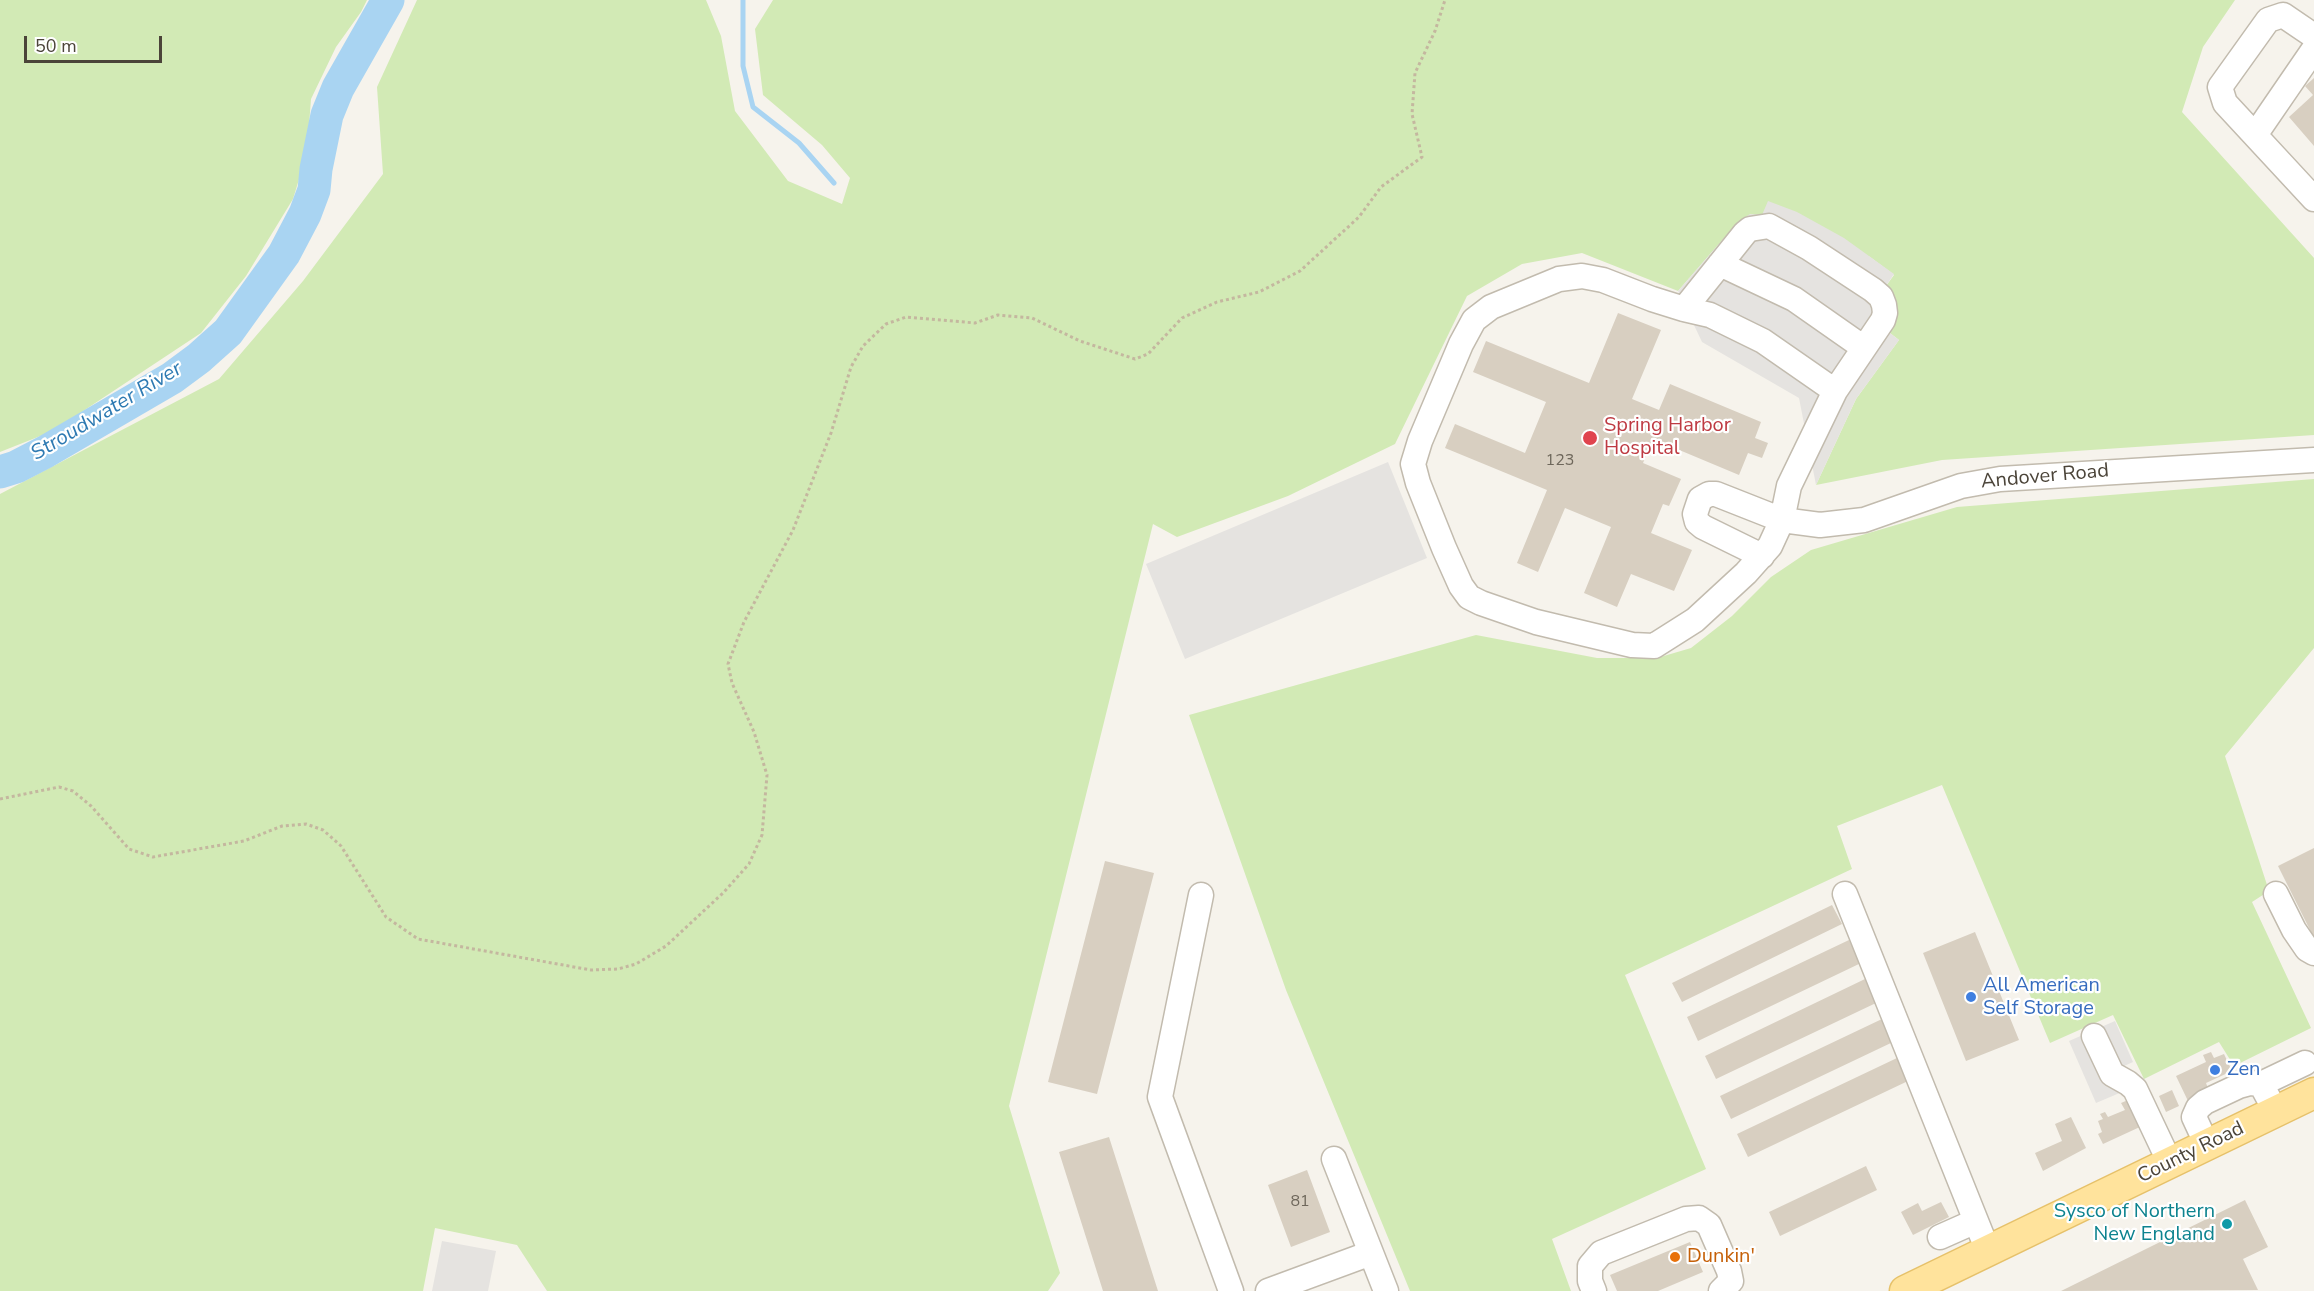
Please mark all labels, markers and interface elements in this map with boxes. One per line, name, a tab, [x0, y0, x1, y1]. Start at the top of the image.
scale bar	[27, 24, 165, 62]
text: 50 m	[35, 34, 77, 58]
water label: Stroudwater River	[27, 357, 187, 467]
place label: Spring Harbor Hospital	[1604, 414, 1731, 461]
marker: Spring Harbor Hospital	[1581, 429, 1599, 447]
house number: 123	[1546, 451, 1574, 471]
street label: Andover Road	[1980, 459, 2110, 495]
place label: All American Self Storage	[1983, 974, 2100, 1021]
marker: All American Self Storage	[1964, 990, 1978, 1004]
place label: Zen	[2227, 1058, 2260, 1082]
marker: Zen	[2208, 1063, 2222, 1077]
street label: County Road	[2134, 1117, 2248, 1189]
house number: 81	[1290, 1192, 1310, 1212]
place label: Sysco of Northern New England	[2054, 1200, 2215, 1247]
marker: Sysco of Northern New England	[2220, 1217, 2234, 1231]
place label: Dunkin'	[1687, 1245, 1755, 1269]
marker: Dunkin'	[1668, 1250, 1682, 1264]

